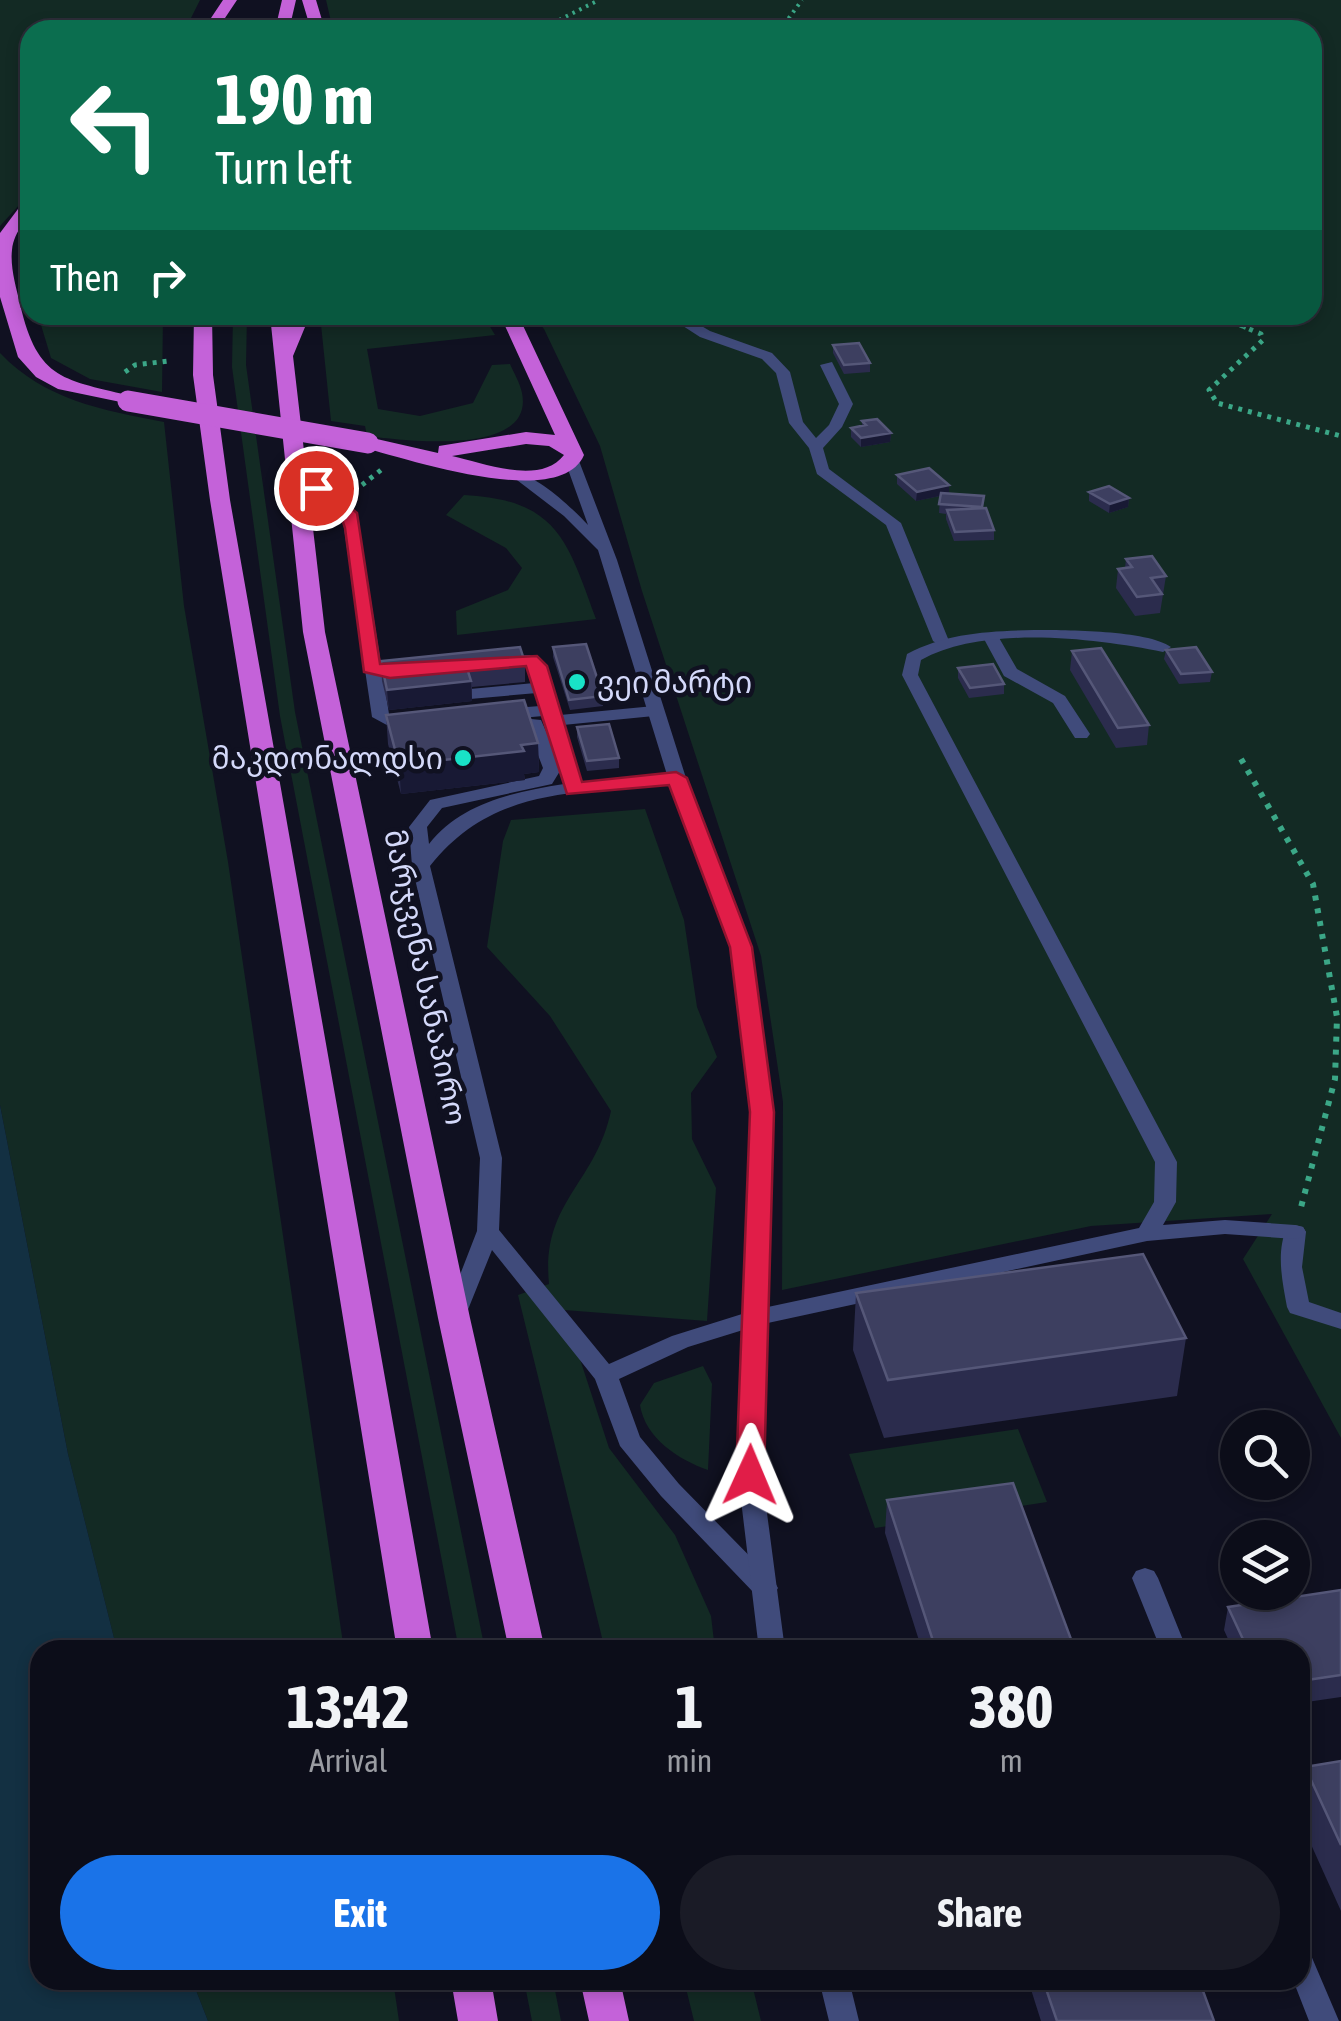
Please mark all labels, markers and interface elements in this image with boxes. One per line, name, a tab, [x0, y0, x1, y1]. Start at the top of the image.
text: 190 m	[215, 59, 374, 139]
icon: left	[50, 60, 180, 190]
text: Turn left	[215, 142, 353, 194]
icon: right	[140, 250, 195, 305]
text: Then	[50, 256, 120, 299]
pin	[274, 446, 359, 531]
icon: arrive	[289, 461, 344, 516]
place label: ვეი მარტი	[597, 665, 752, 701]
marker: ვეი მარტი	[566, 671, 588, 693]
place label: მაკდონალდსი	[212, 741, 443, 777]
marker: მაკდონალდსი	[452, 747, 474, 769]
street label: მარჯვენა სანაპირო	[376, 826, 474, 1128]
map controls	[1220, 1410, 1310, 1610]
button: search	[1220, 1410, 1310, 1500]
position arrow	[698, 1423, 802, 1527]
button: layers	[1220, 1520, 1310, 1610]
text: 13:42	[286, 1672, 410, 1741]
text: 1	[675, 1672, 704, 1741]
text: 380	[969, 1672, 1053, 1741]
text: Arrival	[309, 1742, 387, 1779]
text: min	[666, 1742, 712, 1779]
text: m	[1000, 1742, 1023, 1779]
button: Exit	[60, 1855, 660, 1970]
button: Share	[680, 1855, 1280, 1970]

